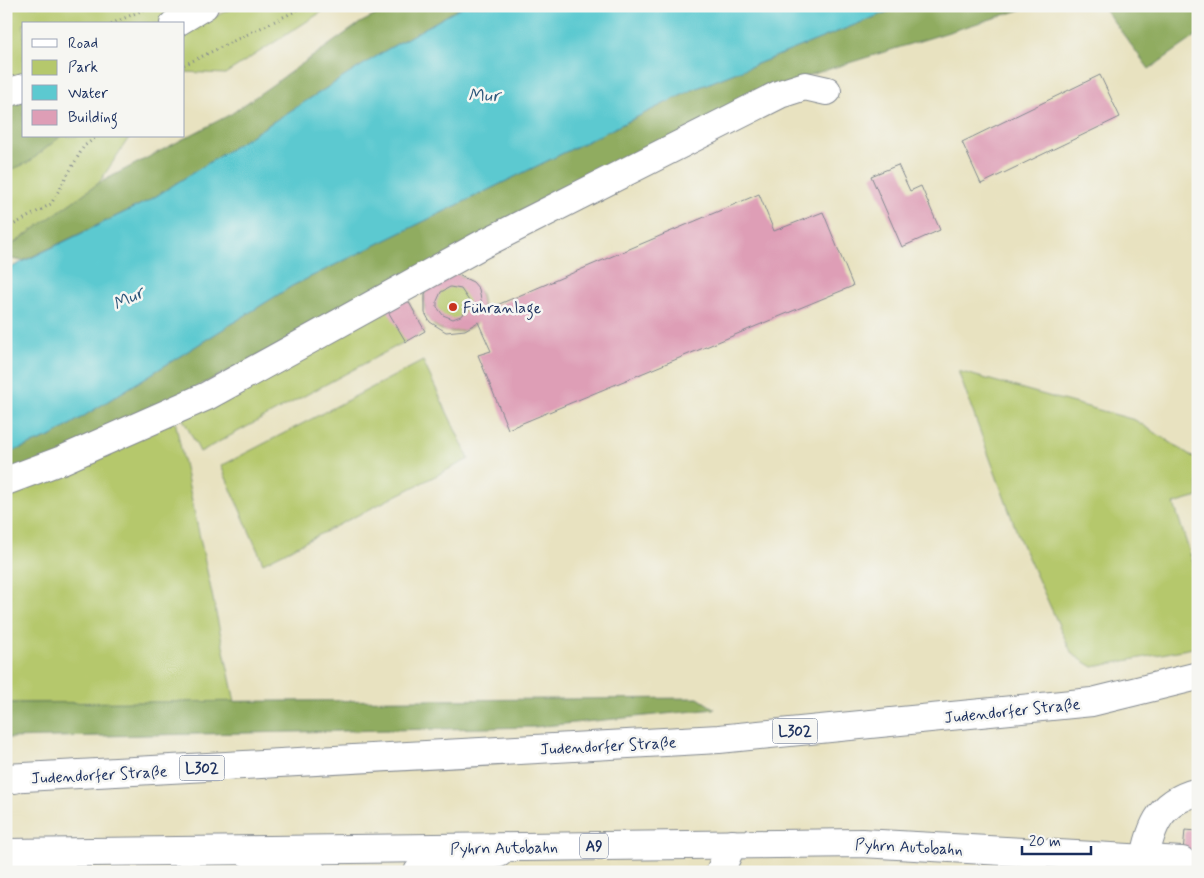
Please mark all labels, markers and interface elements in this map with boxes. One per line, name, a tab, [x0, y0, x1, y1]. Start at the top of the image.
legend	[22, 22, 185, 138]
text: Road	[68, 34, 98, 54]
text: Park	[68, 58, 98, 78]
text: Water	[68, 84, 108, 104]
water label: Mur	[468, 84, 502, 108]
text: Building	[68, 108, 118, 129]
water label: Mur	[109, 280, 150, 317]
place label: Führanlage	[463, 298, 542, 320]
marker: Führanlage	[447, 301, 459, 313]
street label: Judendorfer Straße	[943, 694, 1081, 729]
road number: L302	[772, 718, 818, 744]
street label: Judendorfer Straße	[539, 732, 677, 761]
road number: L302	[180, 756, 224, 780]
street label: Judendorfer Straße	[30, 761, 168, 790]
scale bar	[1022, 823, 1090, 855]
text: 20 m	[1029, 832, 1061, 852]
road number: A9	[580, 834, 608, 858]
street label: Pyhrn Autobahn	[854, 834, 963, 861]
street label: Pyhrn Autobahn	[450, 837, 558, 860]

